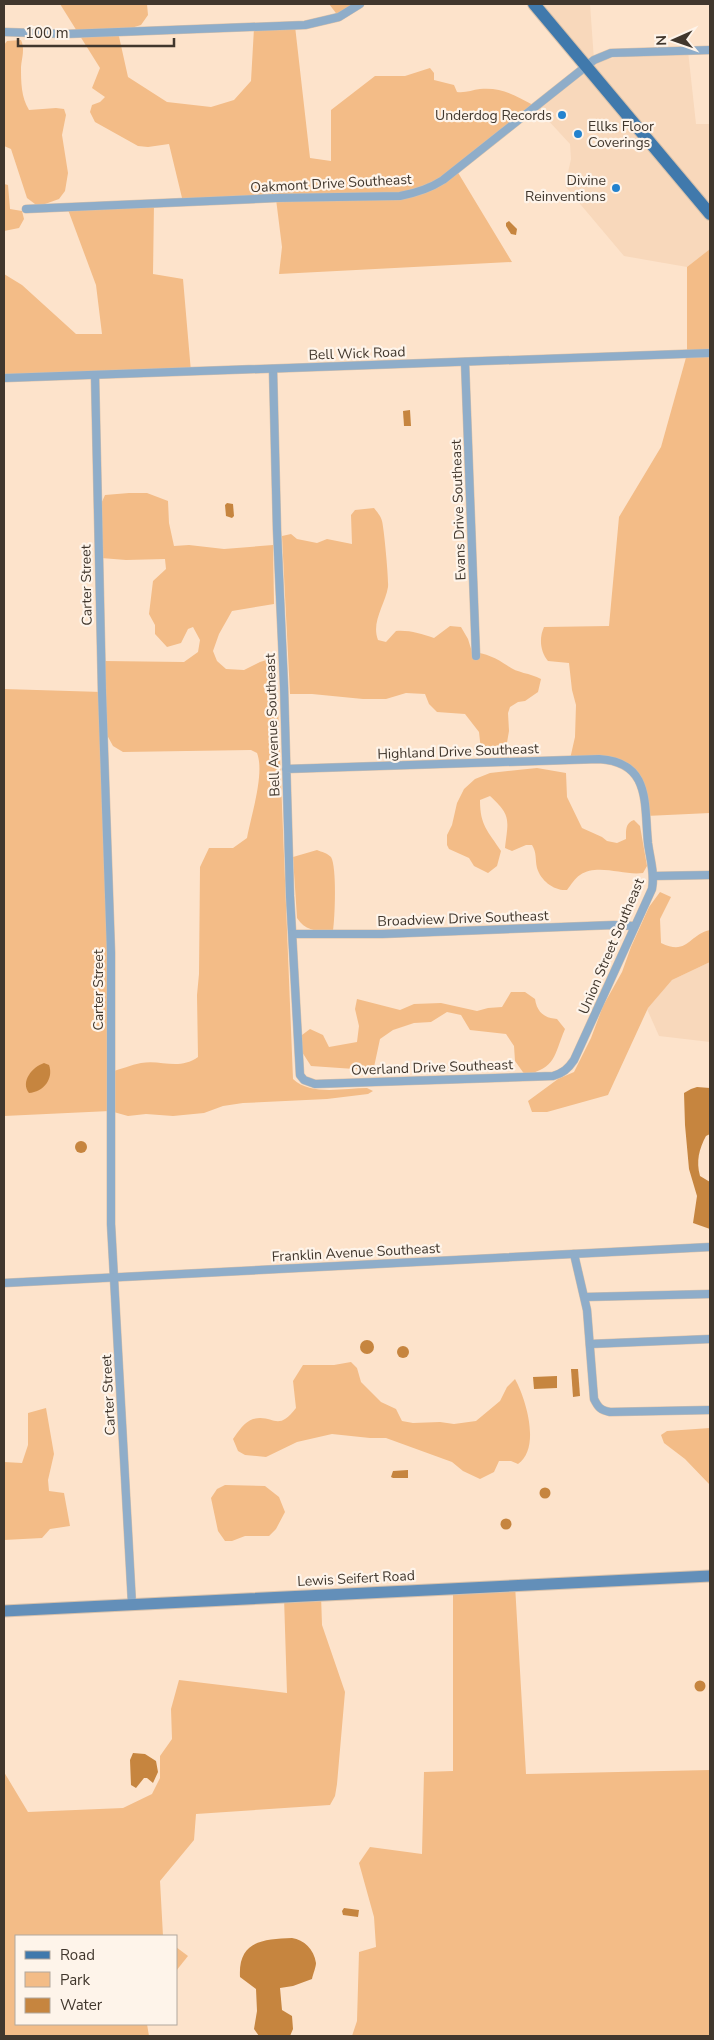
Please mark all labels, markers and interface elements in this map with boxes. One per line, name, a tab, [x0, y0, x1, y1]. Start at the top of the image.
scale bar	[18, 15, 174, 47]
north arrow	[649, 15, 699, 65]
text: 100 m	[25, 23, 69, 43]
text: N	[652, 35, 671, 46]
place label: Underdog Records	[435, 106, 552, 125]
marker: Underdog Records	[556, 109, 568, 121]
place label: Ellks Floor Coverings	[588, 117, 654, 152]
marker: Ellks Floor Coverings	[572, 128, 584, 140]
street label: Oakmont Drive Southeast	[250, 170, 412, 197]
place label: Divine Reinventions	[525, 171, 606, 206]
marker: Divine Reinventions	[610, 182, 622, 194]
street label: Bell Wick Road	[308, 342, 406, 365]
street label: Evans Drive Southeast	[447, 439, 470, 581]
street label: Carter Street	[76, 544, 97, 626]
street label: Bell Avenue Southeast	[260, 653, 284, 797]
street label: Highland Drive Southeast	[377, 739, 539, 764]
street label: Union Street Southeast	[574, 875, 649, 1017]
street label: Broadview Drive Southeast	[377, 906, 549, 931]
street label: Carter Street	[89, 949, 108, 1031]
street label: Overland Drive Southeast	[351, 1055, 513, 1080]
street label: Franklin Avenue Southeast	[271, 1239, 441, 1266]
street label: Carter Street	[97, 1354, 120, 1436]
street label: Lewis Seifert Road	[297, 1566, 415, 1591]
legend	[15, 1935, 178, 2025]
text: Road	[60, 1945, 95, 1965]
text: Park	[60, 1970, 90, 1990]
text: Water	[60, 1995, 103, 2015]

